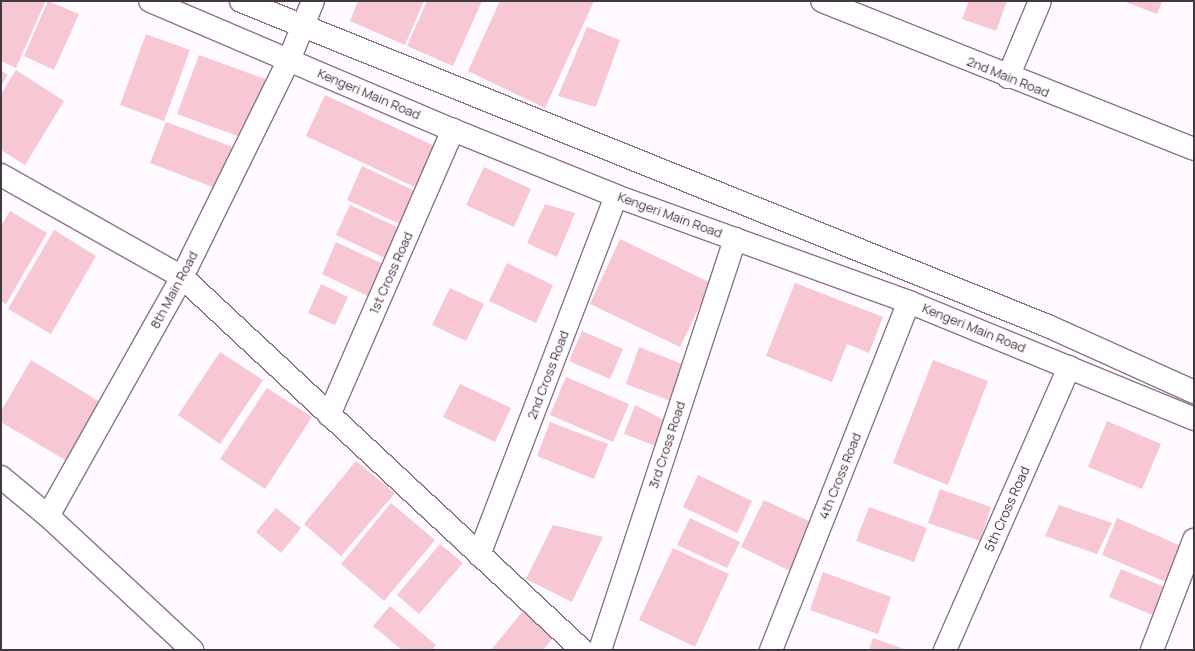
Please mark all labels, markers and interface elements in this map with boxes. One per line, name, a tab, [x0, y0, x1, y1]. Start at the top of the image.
street label: 2nd Main Road	[964, 53, 1052, 101]
street label: Kengeri Main Road	[315, 65, 423, 123]
street label: Kengeri Main Road	[616, 189, 724, 241]
street label: 1st Cross Road	[366, 230, 416, 316]
street label: 8th Main Road	[147, 249, 201, 331]
street label: Kengeri Main Road	[920, 300, 1028, 356]
street label: 2nd Cross Road	[524, 328, 572, 422]
street label: 3rd Cross Road	[646, 400, 688, 490]
street label: 4th Cross Road	[816, 431, 864, 521]
street label: 5th Cross Road	[981, 464, 1033, 554]

